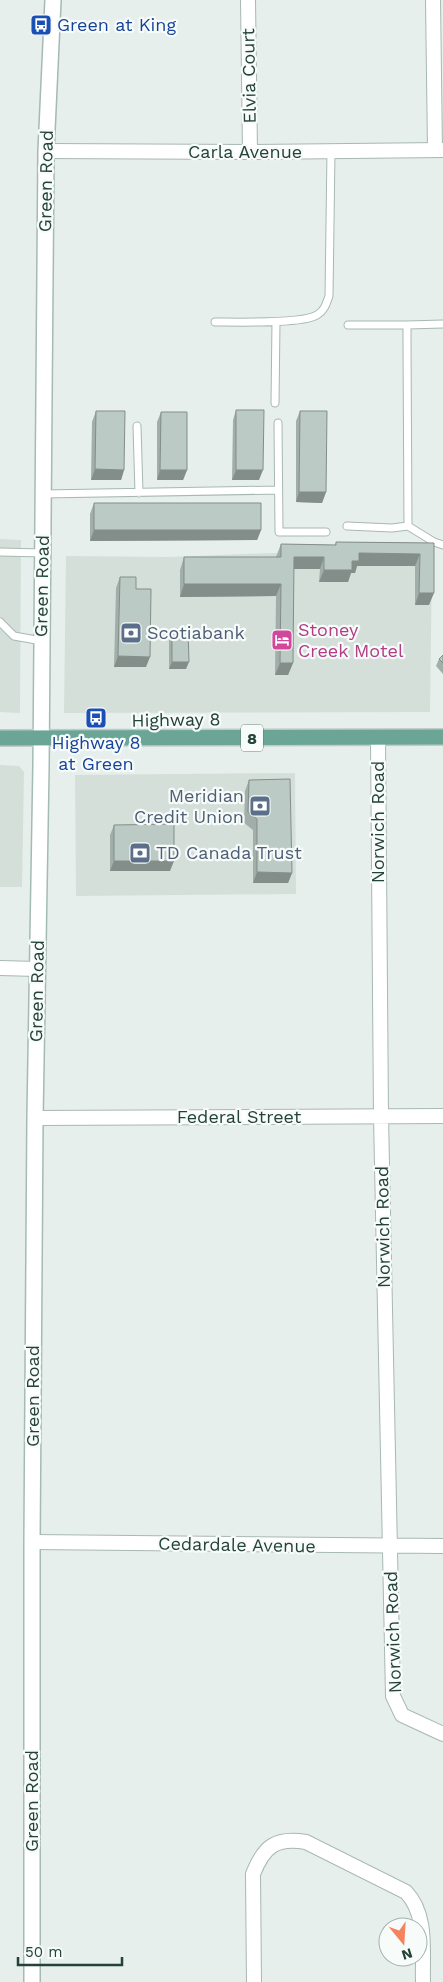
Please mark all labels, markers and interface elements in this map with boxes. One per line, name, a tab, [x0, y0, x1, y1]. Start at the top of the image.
bus stop icon: Green at King	[29, 13, 53, 37]
place label: Green at King	[57, 14, 176, 35]
street label: Elvia Court	[237, 28, 260, 124]
street label: Green Road	[34, 130, 57, 232]
street label: Carla Avenue	[188, 141, 302, 162]
street label: Green Road	[30, 535, 53, 637]
place label: Stoney Creek Motel	[298, 619, 404, 661]
bank icon: Scotiabank	[119, 621, 143, 645]
place label: Scotiabank	[147, 622, 245, 643]
hotel icon: Stoney Creek Motel	[270, 628, 294, 652]
bus stop icon: Highway 8 at Green	[84, 706, 108, 730]
street label: Highway 8	[131, 708, 221, 731]
road number: 8	[241, 724, 263, 751]
place label: Highway 8 at Green	[51, 732, 141, 774]
street label: Norwich Road	[367, 761, 388, 883]
place label: Meridian Credit Union	[134, 785, 244, 827]
bank icon: Meridian Credit Union	[248, 794, 272, 818]
bank icon: TD Canada Trust	[128, 841, 152, 865]
place label: TD Canada Trust	[156, 842, 302, 863]
street label: Green Road	[25, 940, 48, 1042]
street label: Federal Street	[177, 1106, 302, 1127]
street label: Norwich Road	[371, 1166, 394, 1288]
street label: Green Road	[22, 1345, 43, 1447]
street label: Cedardale Avenue	[158, 1533, 316, 1556]
street label: Norwich Road	[380, 1571, 405, 1694]
street label: Green Road	[21, 1750, 42, 1852]
north arrow	[378, 1917, 428, 1967]
scale bar	[18, 1934, 121, 1966]
text: 50 m	[25, 1943, 62, 1961]
text: N	[400, 1945, 414, 1964]

